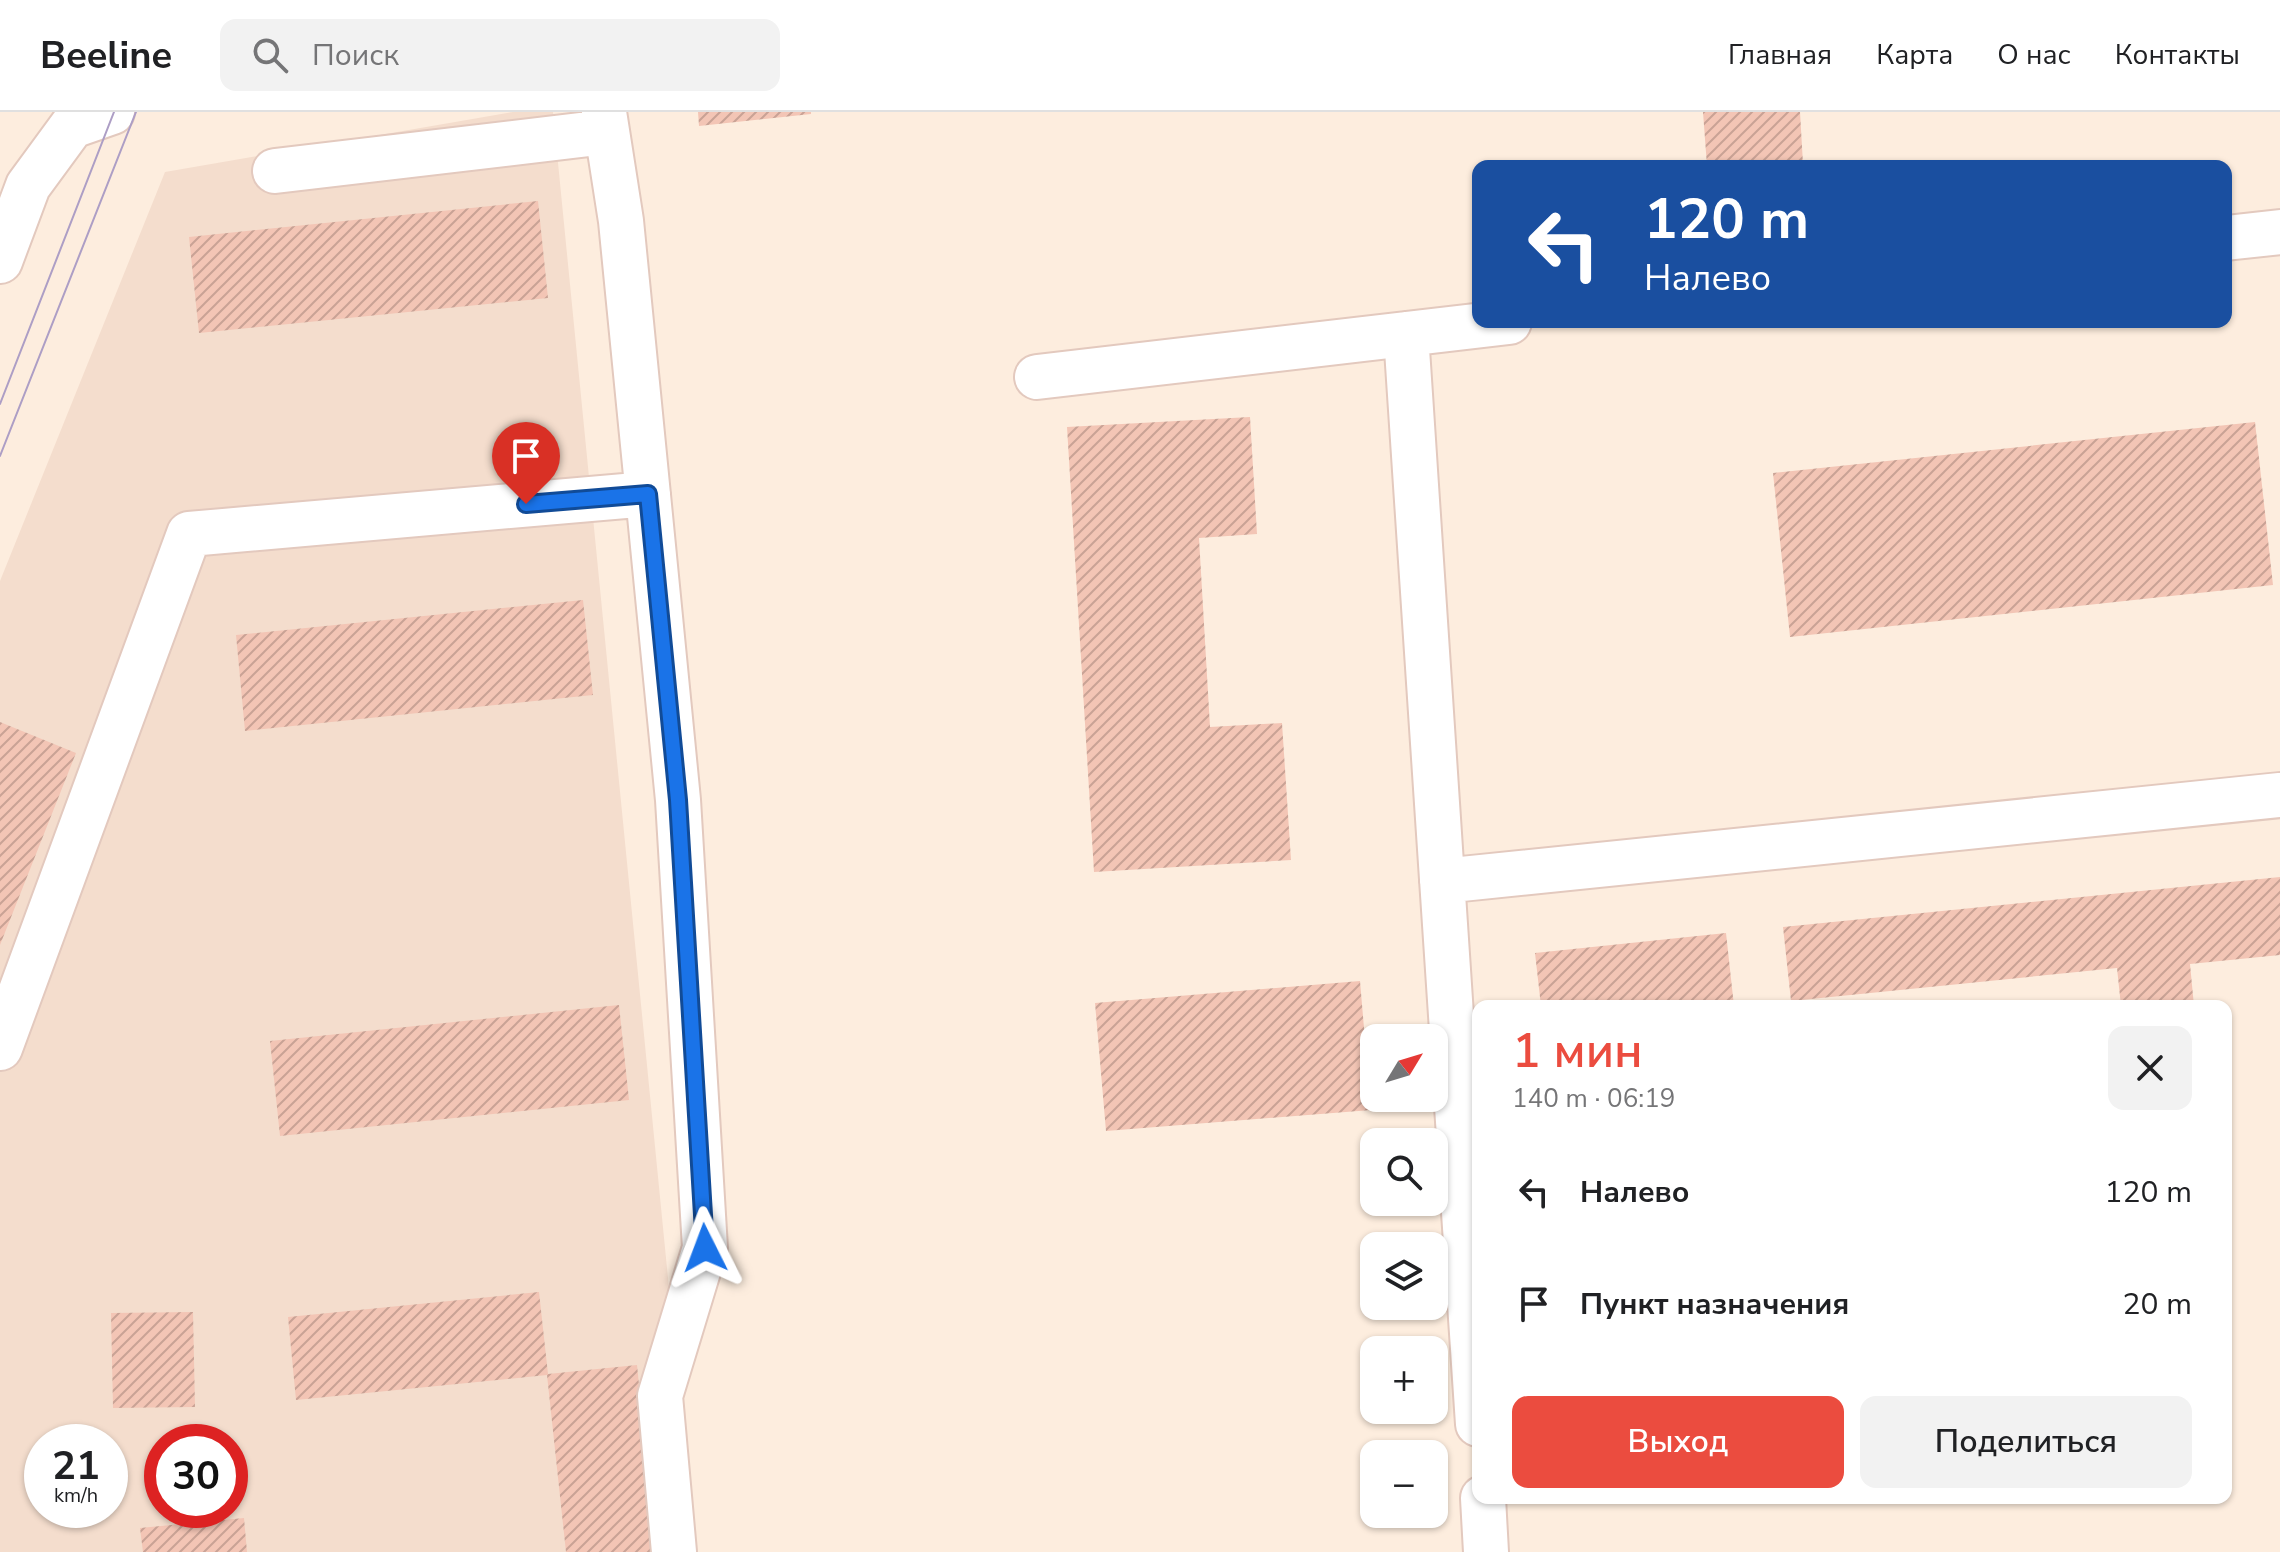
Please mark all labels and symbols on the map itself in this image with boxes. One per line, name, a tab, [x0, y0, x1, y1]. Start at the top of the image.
pin	[492, 422, 560, 504]
north arrow	[1360, 1024, 1448, 1112]
position arrow	[663, 1206, 747, 1290]
speed limit sign: 30	[144, 1424, 248, 1528]

